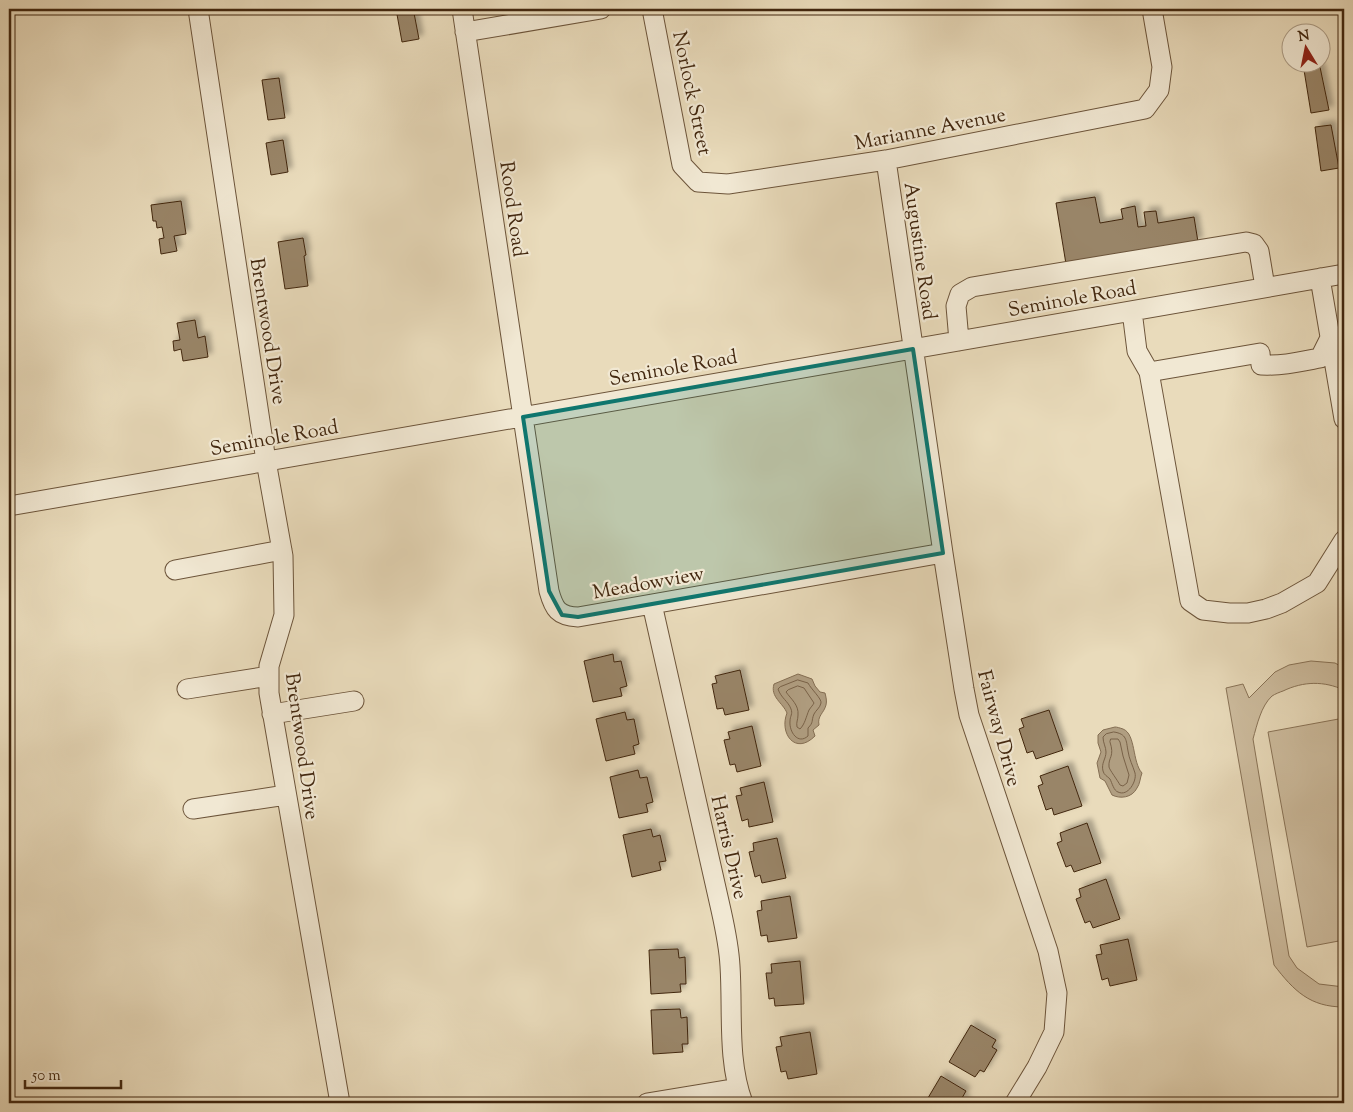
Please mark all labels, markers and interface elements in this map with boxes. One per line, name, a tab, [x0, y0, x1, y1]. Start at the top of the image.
north arrow	[1280, 22, 1330, 72]
text: N	[1297, 26, 1311, 48]
street label: Norlock Street	[663, 29, 718, 158]
street label: Marianne Avenue	[852, 102, 1009, 159]
street label: Rood Road	[490, 160, 533, 259]
street label: Augustine Road	[894, 181, 943, 322]
street label: Brentwood Drive	[241, 256, 292, 407]
street label: Seminole Road	[1006, 275, 1139, 326]
street label: Seminole Road	[607, 344, 740, 395]
street label: Seminole Road	[208, 414, 341, 465]
street label: Meadowview	[590, 560, 707, 609]
street label: Fairway Drive	[968, 667, 1027, 790]
street label: Brentwood Drive	[276, 671, 325, 822]
street label: Harris Drive	[702, 793, 754, 902]
scale bar	[25, 1057, 121, 1089]
text: 50 m	[31, 1066, 61, 1087]

